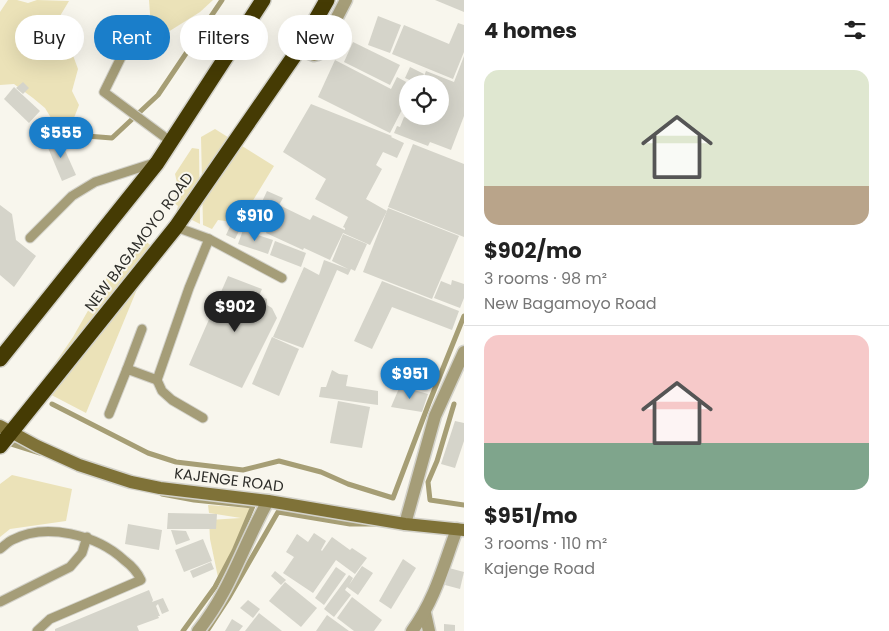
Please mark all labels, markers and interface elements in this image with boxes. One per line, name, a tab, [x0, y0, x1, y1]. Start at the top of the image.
chip: Buy	[15, 15, 84, 60]
chip: Rent	[94, 15, 170, 60]
chip: Filters	[180, 15, 268, 60]
chip: New	[278, 15, 352, 60]
text: 4 homes	[484, 16, 577, 45]
icon: filters	[841, 16, 869, 44]
map controls	[399, 75, 449, 125]
button: locate	[399, 75, 449, 125]
icon: home	[632, 102, 722, 192]
pin: $555	[31, 116, 91, 159]
text: $555	[40, 121, 82, 144]
street label: NEW BAGAMOYO ROAD	[79, 168, 198, 315]
pin: $910	[225, 200, 285, 242]
text: $910	[237, 204, 273, 227]
text: $902/mo	[484, 236, 582, 265]
text: 3 rooms · 98 m²	[484, 267, 607, 290]
pin: $902	[205, 290, 265, 333]
text: New Bagamoyo Road	[484, 292, 657, 315]
text: $902	[215, 295, 255, 318]
pin: $951	[380, 358, 440, 400]
text: $951	[392, 362, 428, 385]
icon: home	[632, 368, 722, 458]
street label: KAJENGE ROAD	[173, 462, 285, 497]
text: $951/mo	[484, 501, 577, 530]
text: 3 rooms · 110 m²	[484, 532, 607, 555]
text: Kajenge Road	[484, 557, 595, 580]

